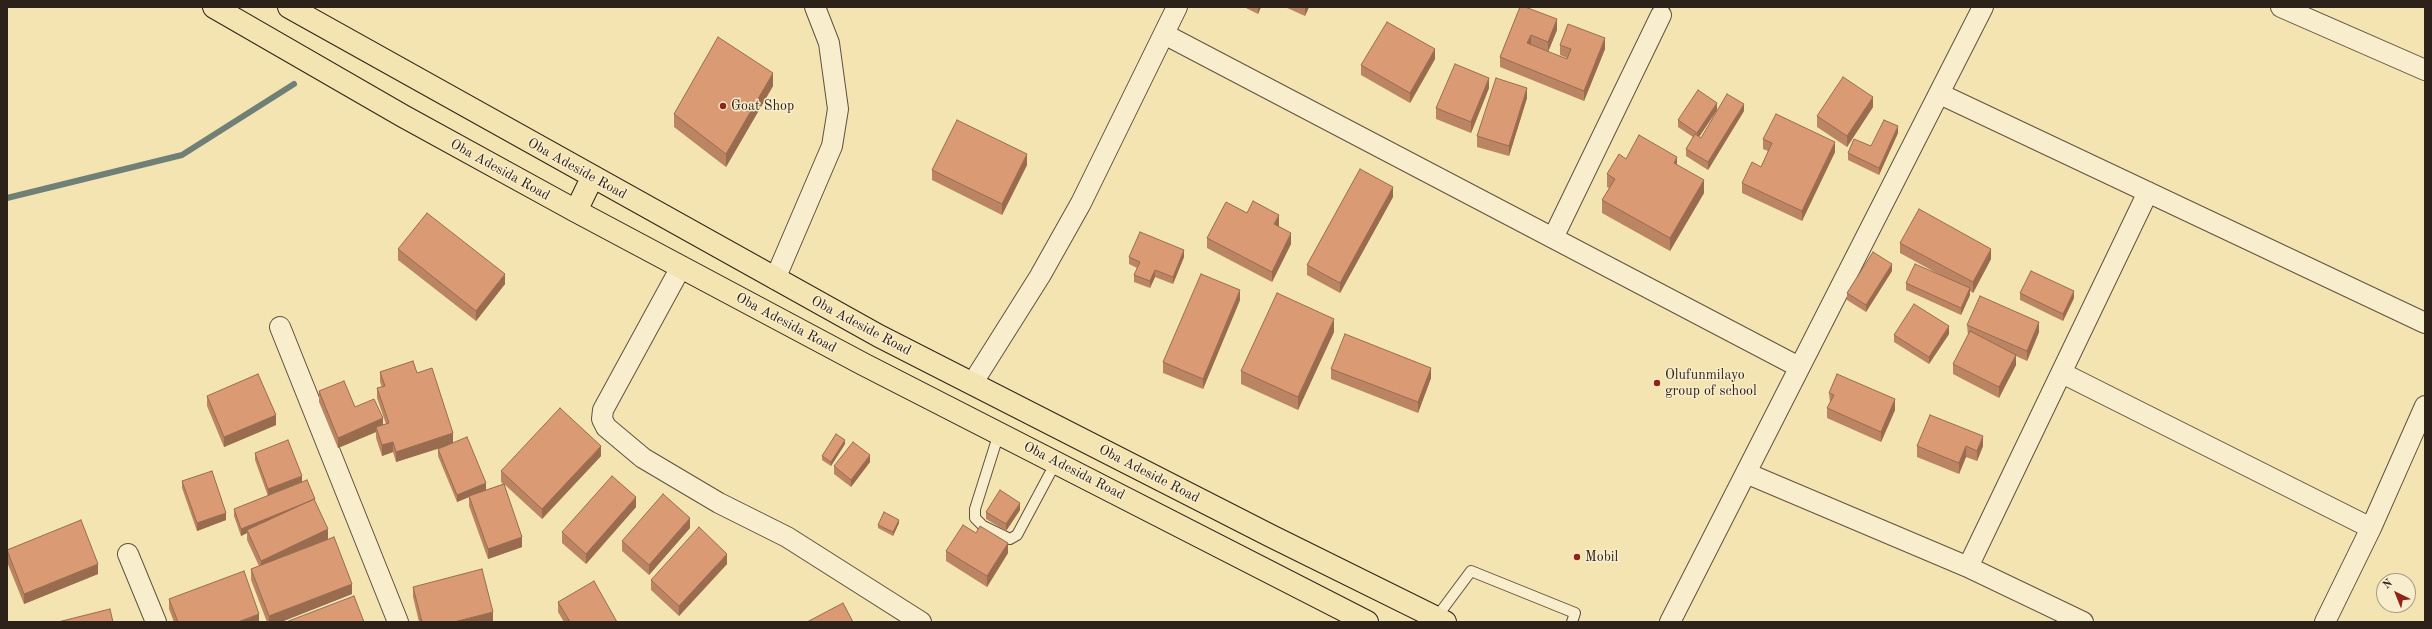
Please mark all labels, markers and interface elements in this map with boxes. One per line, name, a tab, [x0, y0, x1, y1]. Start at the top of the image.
place label: Goat Shop	[731, 98, 794, 114]
marker: Goat Shop	[718, 101, 728, 111]
street label: Oba Adeside Road	[524, 135, 630, 203]
street label: Oba Adesida Road	[447, 136, 553, 204]
street label: Oba Adesida Road	[733, 289, 839, 357]
street label: Oba Adeside Road	[808, 293, 914, 359]
place label: Olufunmilayo group of school	[1665, 367, 1757, 400]
marker: Olufunmilayo group of school	[1652, 378, 1662, 388]
street label: Oba Adesida Road	[1021, 438, 1127, 504]
street label: Oba Adeside Road	[1096, 441, 1202, 507]
place label: Mobil	[1585, 549, 1618, 565]
marker: Mobil	[1572, 552, 1582, 562]
north arrow	[2376, 573, 2416, 613]
text: N	[2381, 578, 2395, 591]

